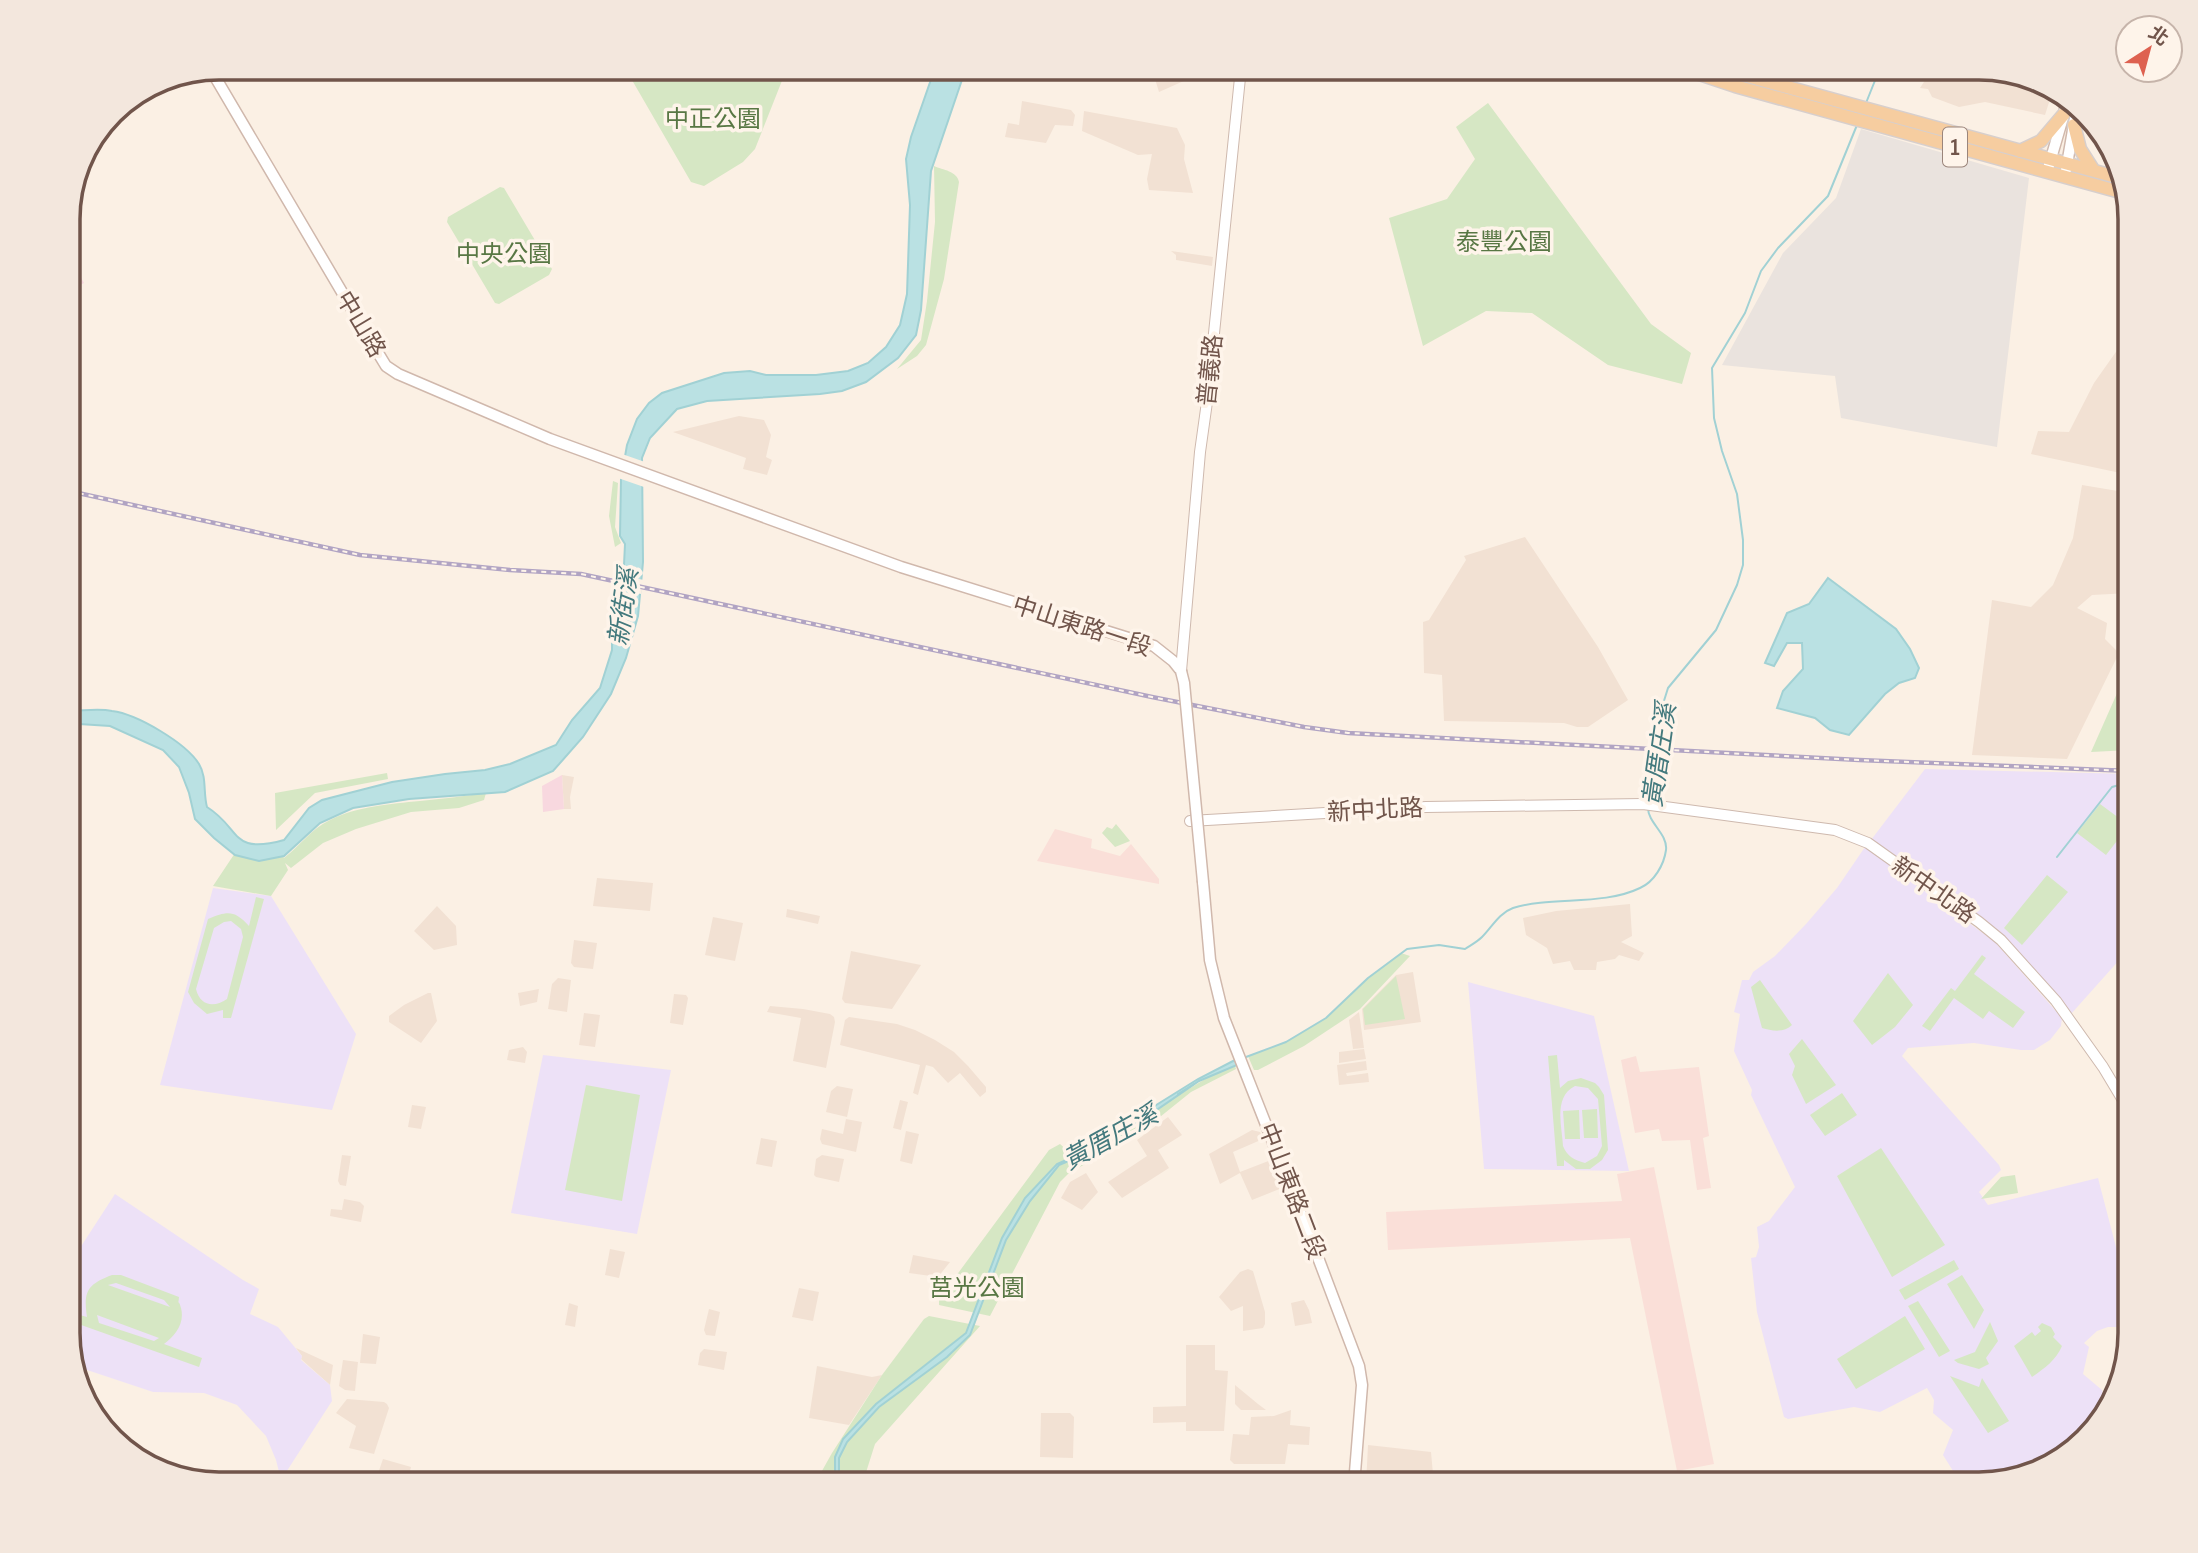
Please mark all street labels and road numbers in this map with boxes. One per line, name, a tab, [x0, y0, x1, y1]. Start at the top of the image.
road number: 1	[1943, 128, 1967, 166]
street label: 中山路	[330, 286, 392, 363]
street label: 普義路	[1192, 333, 1229, 407]
street label: 中山東路一段	[1009, 590, 1155, 663]
street label: 新中北路	[1326, 794, 1424, 827]
street label: 新中北路	[1886, 851, 1981, 930]
street label: 中山東路二段	[1252, 1119, 1331, 1264]

